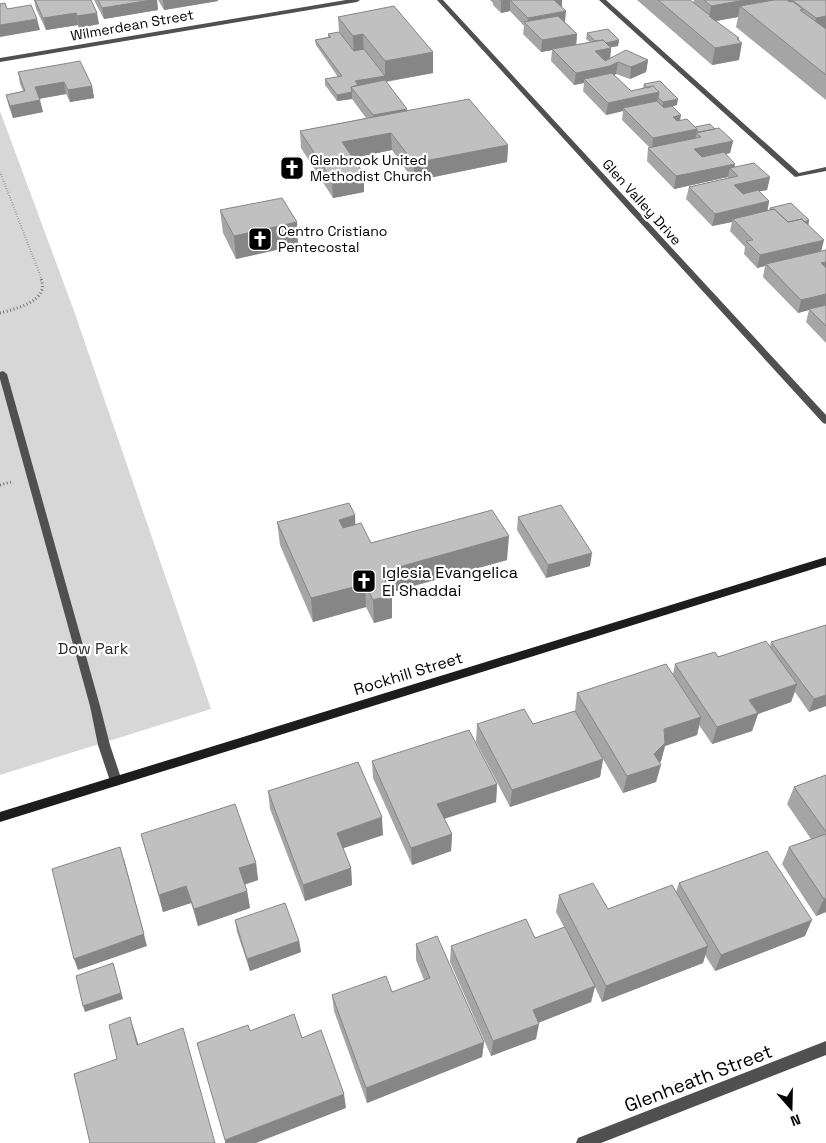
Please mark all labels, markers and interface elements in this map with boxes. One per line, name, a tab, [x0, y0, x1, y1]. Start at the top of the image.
street label: Wilmerdean Street	[69, 5, 195, 45]
place label: Glenbrook United Methodist Church	[310, 151, 432, 185]
church icon: Glenbrook United Methodist Church	[279, 155, 305, 181]
street label: Glen Valley Drive	[598, 155, 686, 249]
place label: Centro Cristiano Pentecostal	[278, 222, 387, 256]
church icon: Centro Cristiano Pentecostal	[247, 226, 273, 252]
place label: Iglesia Evangelica El Shaddai	[382, 562, 518, 601]
church icon: Iglesia Evangelica El Shaddai	[351, 568, 377, 594]
park label: Dow Park	[58, 638, 129, 659]
street label: Rockhill Street	[351, 647, 465, 700]
street label: Glenheath Street	[621, 1039, 776, 1118]
north arrow	[766, 1083, 816, 1133]
text: N	[788, 1110, 803, 1130]

